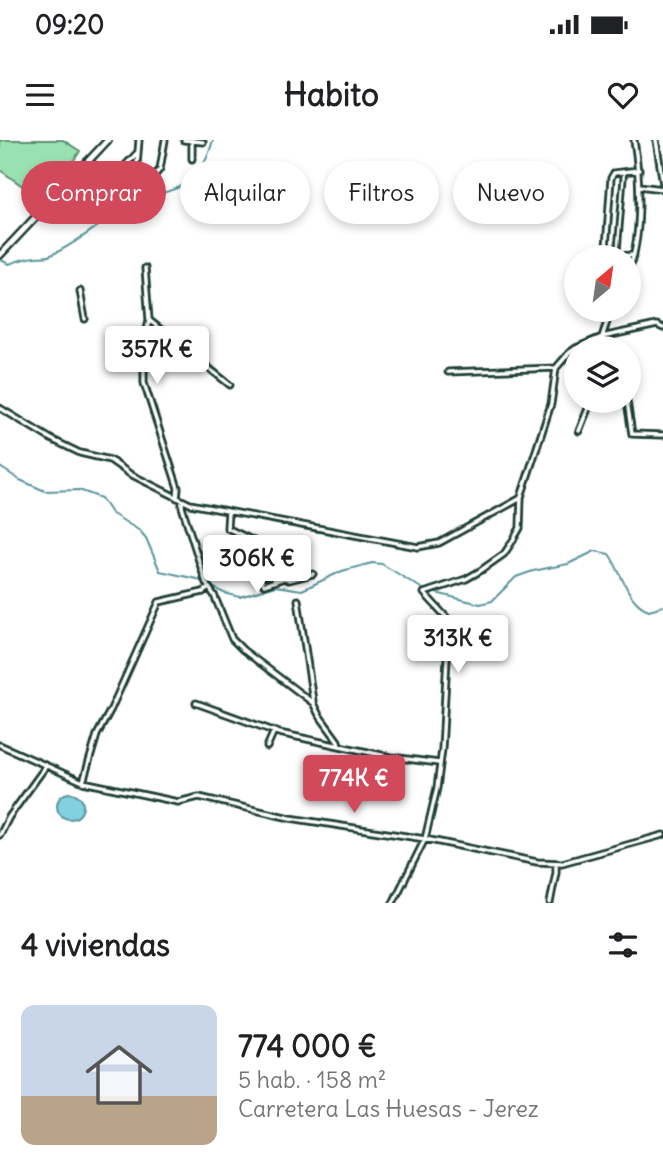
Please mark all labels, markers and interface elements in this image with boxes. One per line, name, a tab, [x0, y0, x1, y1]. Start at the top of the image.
text: 09:20	[35, 8, 104, 41]
text: Habito	[284, 74, 379, 115]
icon: menu	[21, 76, 59, 114]
icon: heart	[604, 76, 642, 114]
chip: Comprar	[21, 161, 166, 224]
chip: Alquilar	[180, 161, 310, 224]
chip: Filtros	[324, 161, 439, 224]
chip: Nuevo	[453, 161, 569, 224]
north arrow	[564, 245, 640, 322]
map controls	[564, 245, 641, 413]
pin: 357K €	[100, 327, 214, 386]
text: 357K €	[121, 334, 193, 363]
button: layers	[564, 336, 641, 413]
pin: 306K €	[200, 536, 314, 595]
text: 306K €	[219, 543, 295, 572]
pin: 313K €	[401, 616, 515, 675]
text: 313K €	[423, 623, 493, 652]
pin: 774K €	[297, 756, 411, 815]
text: 774K €	[319, 763, 389, 792]
text: 4 viviendas	[21, 926, 170, 964]
icon: filters	[604, 926, 642, 964]
text: 774 000 €	[238, 1027, 377, 1065]
icon: home	[77, 1033, 161, 1117]
text: 5 hab. · 158 m²	[238, 1065, 386, 1094]
text: Carretera Las Huesas - Jerez	[238, 1094, 539, 1123]

